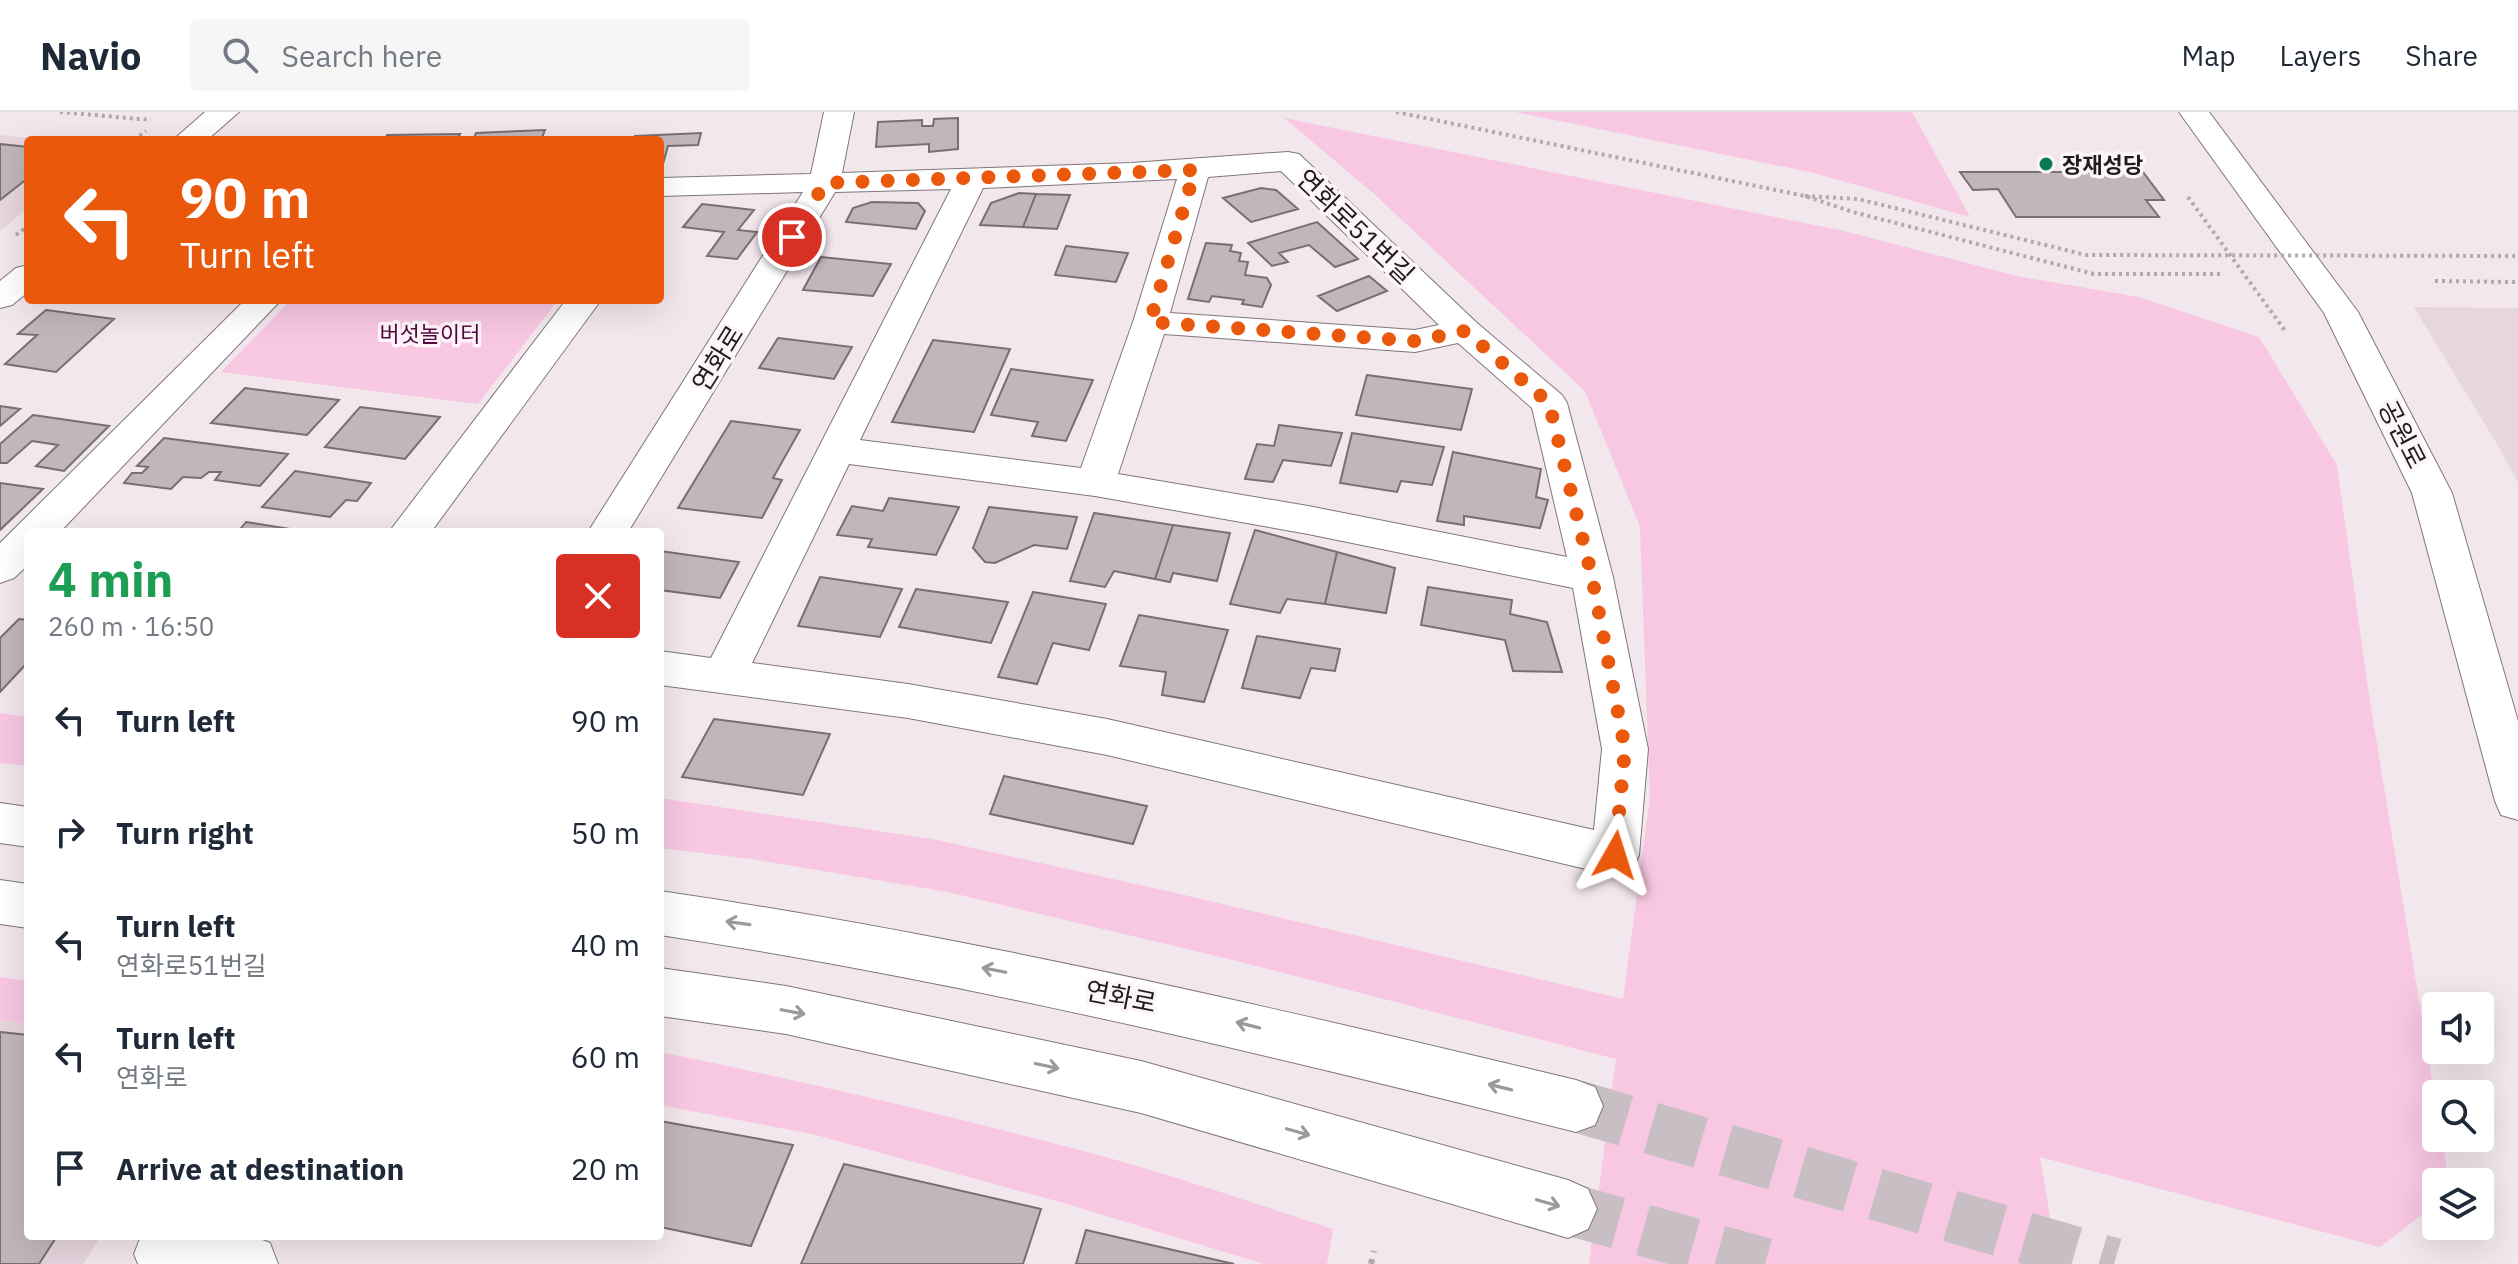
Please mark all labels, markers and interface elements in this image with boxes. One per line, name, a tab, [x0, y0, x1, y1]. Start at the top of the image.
search box	[190, 19, 750, 91]
text: Navio	[40, 31, 142, 80]
icon: search	[218, 33, 262, 77]
text: Search here	[282, 36, 442, 75]
text: Map	[2181, 37, 2235, 74]
text: Layers	[2279, 37, 2361, 74]
text: Share	[2405, 37, 2478, 74]
place label: 장재성당	[2062, 150, 2143, 179]
marker: 장재성당	[2037, 155, 2055, 173]
text: 90 m	[180, 161, 310, 233]
street label: 연화로51번길	[1290, 161, 1422, 291]
icon: left	[48, 168, 152, 272]
pin	[758, 203, 826, 271]
icon: arrive	[770, 215, 814, 259]
text: Turn left	[180, 231, 315, 278]
park label: 버섯놀이터	[379, 319, 481, 348]
street label: 연화로	[684, 319, 750, 397]
street label: 공원로	[2372, 394, 2434, 474]
text: 4 min	[48, 548, 173, 610]
button: close	[556, 554, 640, 638]
text: 260 m · 16:50	[48, 609, 214, 643]
icon: left	[48, 698, 92, 742]
text: Turn left	[116, 701, 235, 740]
text: 90 m	[571, 701, 640, 740]
icon: right	[48, 810, 92, 854]
text: Turn right	[116, 813, 254, 852]
text: 50 m	[571, 813, 640, 852]
position arrow	[1573, 813, 1657, 897]
text: Turn left	[116, 906, 235, 945]
one-way arrow	[726, 915, 751, 930]
icon: left	[48, 922, 92, 966]
text: 40 m	[571, 925, 640, 964]
text: 연화로51번길	[116, 948, 267, 982]
one-way arrow	[981, 962, 1007, 977]
street label: 연화로	[1083, 972, 1159, 1020]
map controls	[2422, 992, 2494, 1240]
button: sound	[2422, 992, 2494, 1064]
one-way arrow	[779, 1005, 805, 1020]
one-way arrow	[1235, 1016, 1261, 1031]
text: Turn left	[116, 1018, 235, 1057]
icon: left	[48, 1034, 92, 1078]
text: 60 m	[571, 1037, 640, 1076]
one-way arrow	[1033, 1059, 1059, 1074]
text: 연화로	[116, 1060, 188, 1094]
one-way arrow	[1488, 1079, 1514, 1094]
button: search	[2422, 1080, 2494, 1152]
one-way arrow	[1285, 1125, 1311, 1140]
icon: arrive	[48, 1146, 92, 1190]
text: Arrive at destination	[116, 1149, 404, 1188]
text: 20 m	[571, 1149, 640, 1188]
button: layers	[2422, 1168, 2494, 1240]
one-way arrow	[1535, 1196, 1561, 1211]

